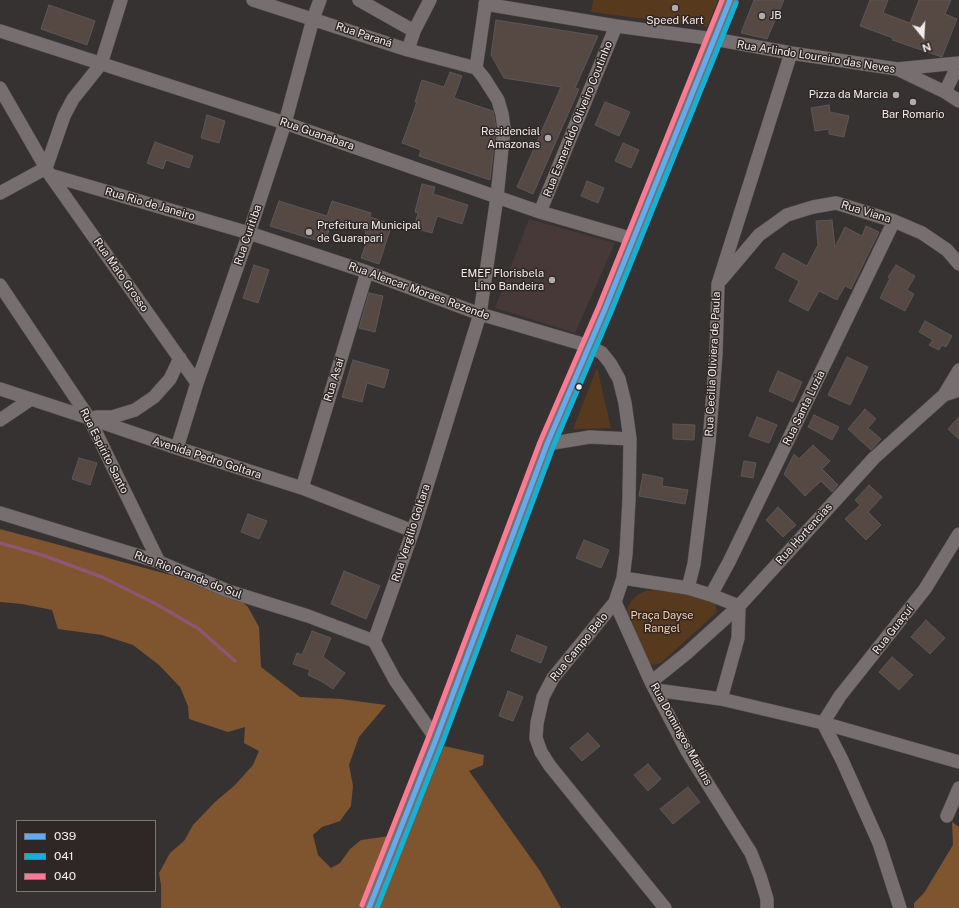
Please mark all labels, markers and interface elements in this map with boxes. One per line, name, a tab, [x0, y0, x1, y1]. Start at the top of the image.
marker: Speed Kart	[670, 3, 680, 13]
place label: JB	[770, 9, 782, 23]
marker: JB	[757, 11, 767, 21]
place label: Speed Kart	[646, 14, 704, 28]
north arrow	[903, 16, 943, 56]
street label: Rua Paraná	[334, 20, 394, 50]
street label: Rua Arlindo Loureiro das Neves	[736, 38, 896, 76]
street label: Rua Esmeraldo Oliveiro Coutinho	[541, 39, 615, 199]
text: N	[921, 40, 933, 54]
place label: Pizza da Marcia	[809, 88, 888, 102]
marker: Pizza da Marcia	[891, 90, 901, 100]
marker: Bar Romario	[908, 97, 918, 107]
place label: Bar Romario	[882, 108, 944, 122]
street label: Rua Guanabara	[278, 115, 356, 153]
place label: Residencial Amazonas	[481, 125, 540, 151]
marker: Residencial Amazonas	[543, 133, 553, 143]
street label: Rua Rio de Janeiro	[103, 185, 197, 223]
street label: Rua Viana	[840, 198, 892, 226]
street label: Rua Curitiba	[231, 203, 265, 267]
place label: Prefeitura Municipal de Guarapari	[317, 219, 421, 245]
marker: Prefeitura Municipal de Guarapari	[304, 227, 314, 237]
street label: Rua Mato Grosso	[91, 236, 151, 314]
street label: Rua Alencar Moraes Rezende	[347, 259, 491, 323]
place label: EMEF Florisbela Lino Bandeira	[461, 267, 544, 293]
marker: EMEF Florisbela Lino Bandeira	[547, 275, 557, 285]
street label: Rua Cecilia Oliviera de Paula	[703, 291, 723, 437]
street label: Rua Asai	[321, 357, 347, 403]
street label: Rua Santa Luzia	[780, 368, 828, 448]
unlabelled marker	[574, 382, 584, 392]
street label: Rua Espírito Santo	[77, 406, 131, 496]
street label: Avenida Pedro Goltara	[151, 434, 263, 482]
street label: Rua Vergilio Goltara	[389, 482, 433, 584]
street label: Rua Hortencias	[773, 501, 835, 567]
street label: Rua Rio Grande do Sul	[132, 548, 244, 602]
street label: Rua Guaçuí	[870, 603, 916, 657]
park label: Praça Dayse Rangel	[631, 609, 693, 635]
street label: Rua Campo Belo	[547, 610, 611, 684]
street label: Rua Domingos Martins	[647, 681, 715, 787]
legend	[16, 820, 156, 892]
text: 039	[54, 829, 76, 843]
text: 041	[54, 849, 74, 863]
text: 040	[54, 869, 76, 883]

